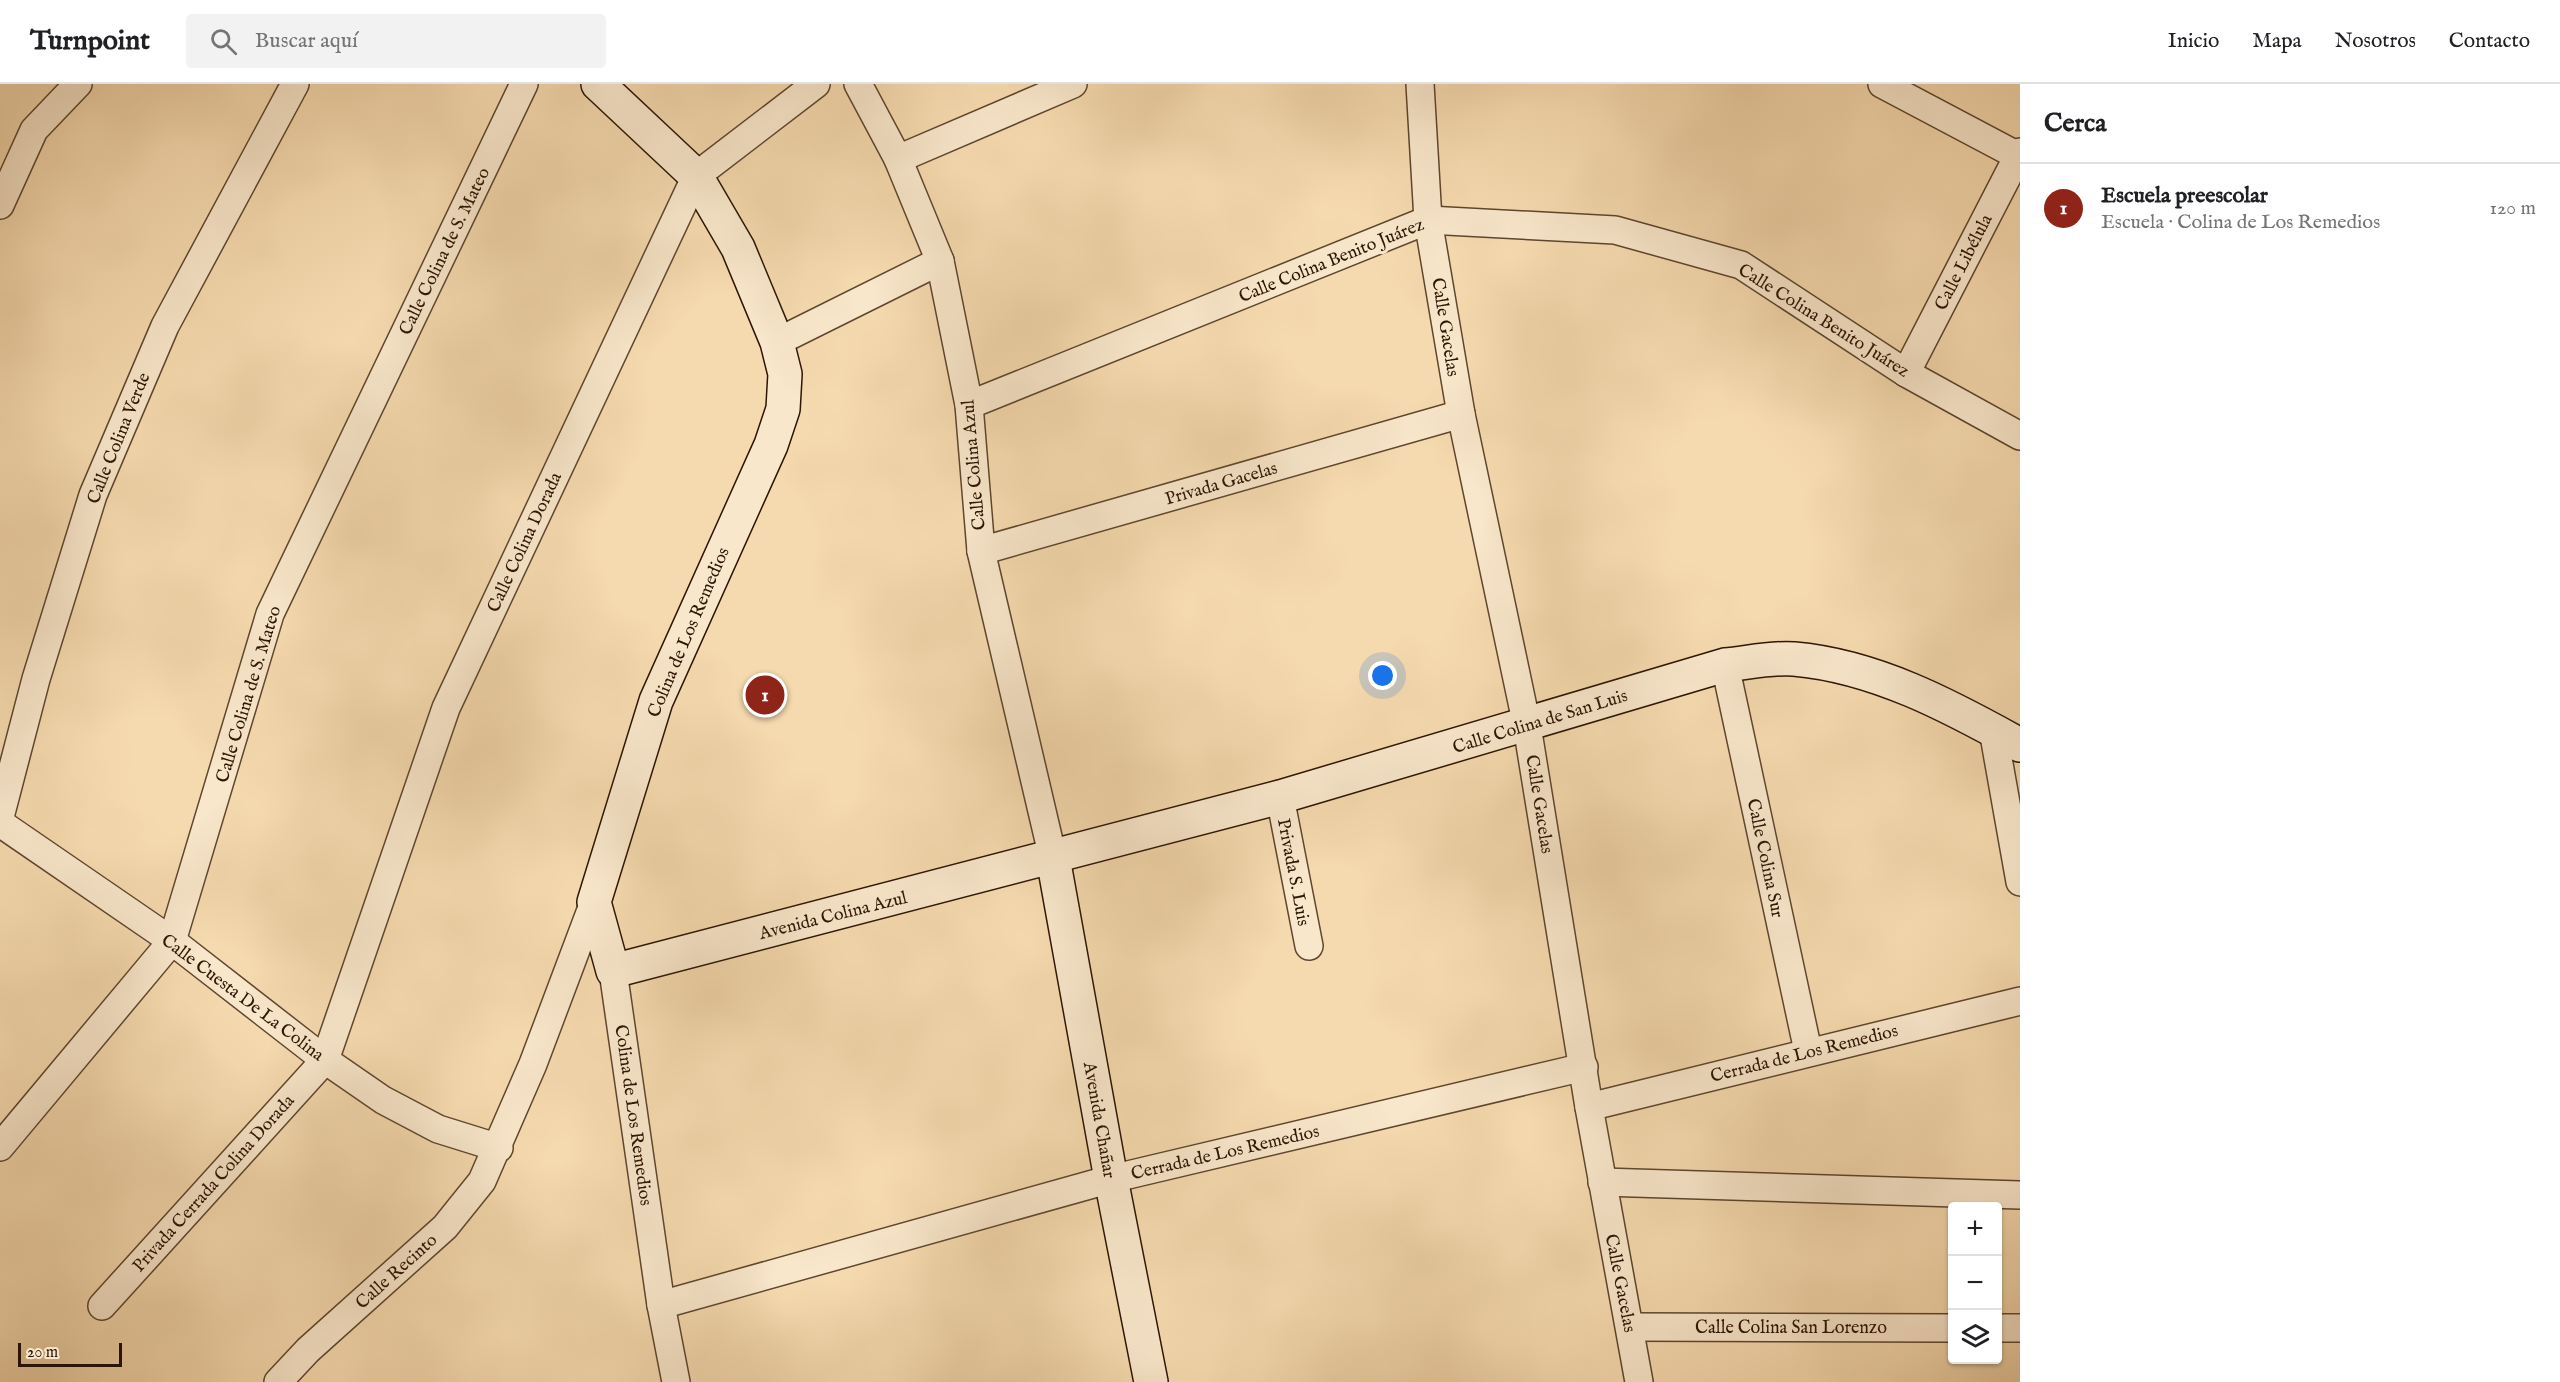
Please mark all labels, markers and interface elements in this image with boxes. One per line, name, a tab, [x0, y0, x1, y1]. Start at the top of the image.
search box	[186, 14, 606, 68]
text: Turnpoint	[30, 24, 150, 59]
icon: search	[207, 25, 240, 58]
text: Buscar aquí	[255, 27, 358, 55]
text: Inicio	[2168, 28, 2219, 55]
text: Mapa	[2252, 28, 2302, 55]
text: Nosotros	[2335, 28, 2416, 55]
text: Contacto	[2449, 28, 2530, 55]
text: Cerca	[2044, 107, 2106, 140]
street label: Calle Colina de S. Mateo	[395, 164, 496, 339]
text: Escuela preescolar	[2101, 182, 2268, 210]
text: 1	[2060, 196, 2067, 221]
text: 120 m	[2490, 196, 2536, 221]
text: Escuela · Colina de Los Remedios	[2101, 210, 2380, 235]
street label: Calle Libélula	[1930, 211, 1998, 315]
street label: Calle Colina Benito Juárez	[1236, 214, 1427, 309]
street label: Calle Colina Benito Juárez	[1733, 259, 1913, 383]
street label: Calle Gacelas	[1425, 276, 1464, 378]
street label: Calle Colina Verde	[83, 369, 156, 508]
street label: Calle Colina Azul	[957, 399, 992, 531]
street label: Privada Gacelas	[1163, 457, 1280, 511]
street label: Calle Colina Dorada	[483, 469, 568, 616]
street label: Colina de Los Remedios	[643, 544, 736, 721]
street label: Calle Colina de S. Mateo	[212, 603, 287, 786]
your location	[1368, 661, 1397, 690]
pin: 1	[746, 672, 784, 718]
street label: Calle Colina de San Luis	[1450, 685, 1631, 760]
street label: Calle Gacelas	[1519, 753, 1558, 855]
street label: Calle Colina Sur	[1741, 797, 1788, 920]
street label: Privada S. Luis	[1271, 817, 1314, 928]
street label: Avenida Colina Azul	[756, 887, 910, 946]
street label: Calle Cuesta De La Colina	[156, 929, 328, 1067]
street label: Cerrada de Los Remedios	[1708, 1020, 1901, 1089]
street label: Colina de Los Remedios	[608, 1023, 657, 1207]
street label: Avenida Chañar	[1077, 1059, 1120, 1181]
street label: Privada Cerrada Colina Dorada	[128, 1090, 300, 1278]
street label: Cerrada de Los Remedios	[1129, 1121, 1322, 1186]
map controls	[1948, 1202, 2002, 1364]
button: +	[1948, 1202, 2002, 1256]
street label: Calle Recinto	[351, 1229, 443, 1315]
street label: Calle Gacelas	[1599, 1232, 1640, 1334]
button: −	[1948, 1256, 2002, 1310]
button: layers	[1948, 1310, 2002, 1364]
street label: Calle Colina San Lorenzo	[1695, 1317, 1887, 1340]
scale bar	[18, 1340, 122, 1368]
text: 20 m	[27, 1343, 58, 1363]

